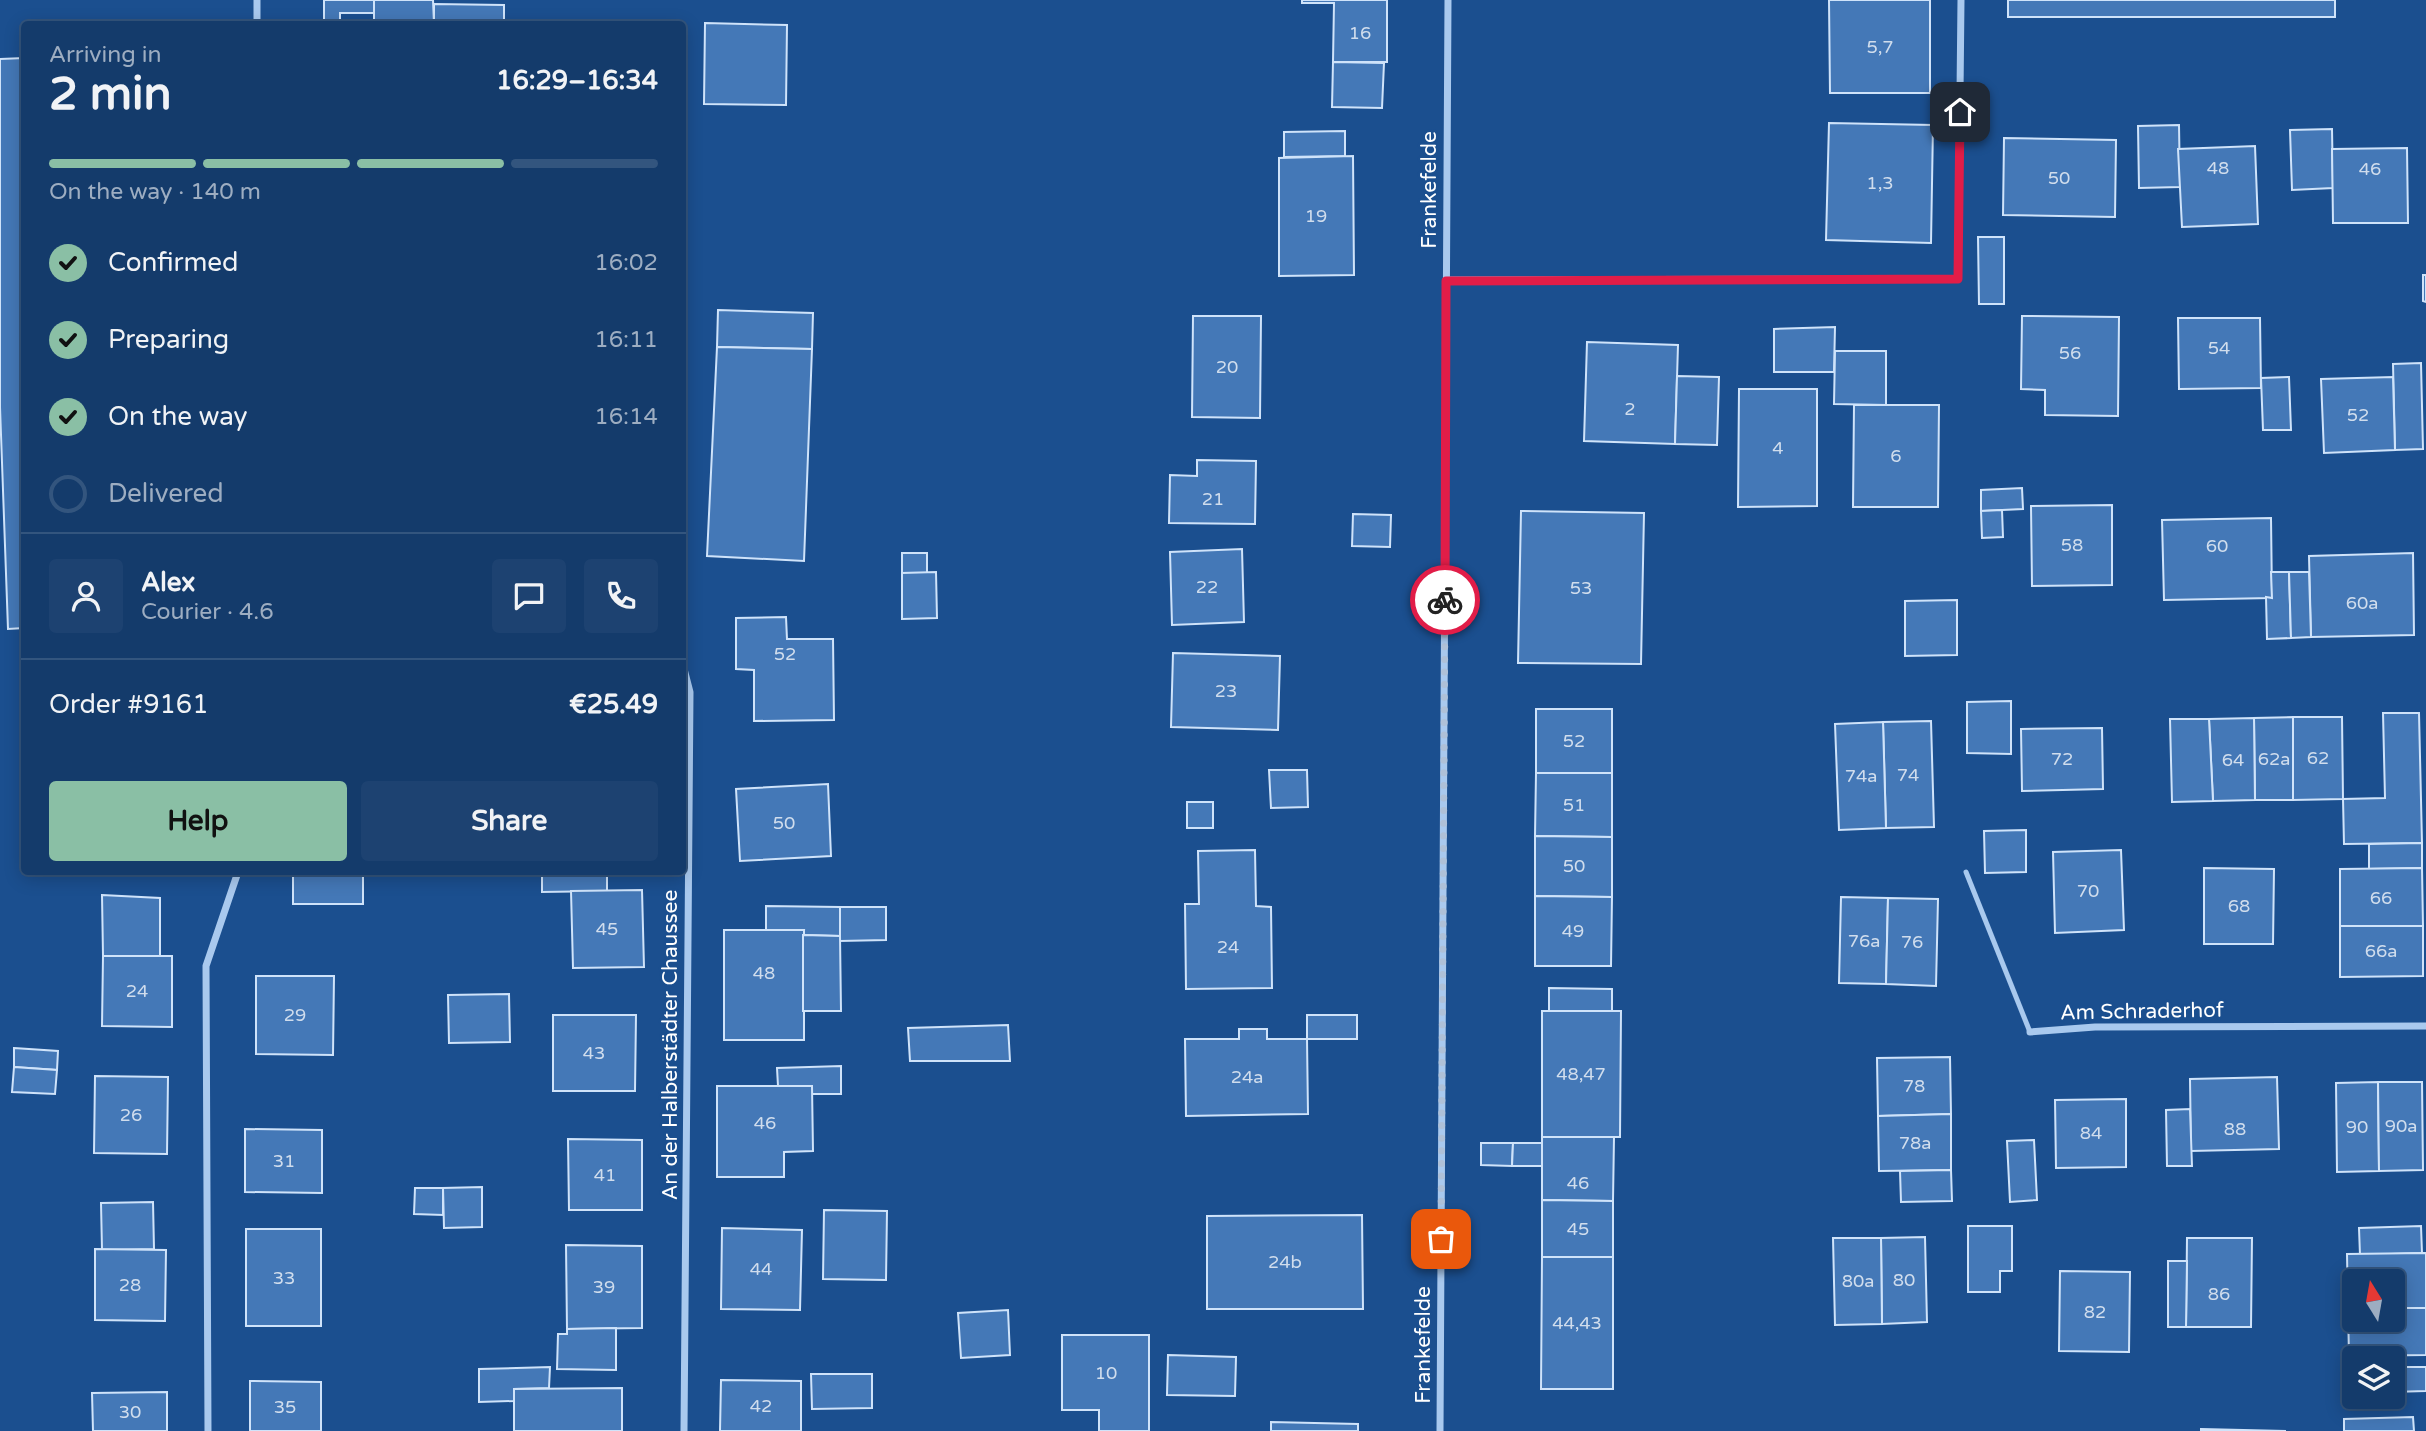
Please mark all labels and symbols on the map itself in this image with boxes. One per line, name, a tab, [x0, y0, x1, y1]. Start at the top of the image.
house number: 16	[1349, 22, 1371, 44]
house number: 5,7	[1867, 36, 1893, 58]
pin	[1930, 82, 1990, 142]
street label: Frankefelde	[1417, 131, 1442, 249]
house number: 48	[2207, 157, 2229, 179]
house number: 46	[2359, 158, 2381, 180]
house number: 50	[2048, 167, 2070, 189]
house number: 1,3	[1866, 172, 1894, 194]
house number: 19	[1305, 205, 1327, 227]
house number: 54	[2208, 337, 2230, 359]
house number: 56	[2059, 342, 2081, 364]
house number: 20	[1216, 356, 1238, 378]
house number: 2	[1624, 398, 1636, 420]
house number: 52	[2347, 404, 2369, 426]
house number: 4	[1772, 437, 1784, 459]
house number: 6	[1890, 445, 1902, 467]
house number: 21	[1202, 488, 1224, 510]
house number: 58	[2061, 534, 2083, 556]
house number: 60	[2206, 535, 2228, 557]
courier	[1410, 565, 1480, 635]
house number: 22	[1196, 576, 1218, 598]
house number: 53	[1570, 577, 1592, 599]
house number: 60a	[2346, 592, 2378, 614]
house number: 52	[774, 643, 796, 665]
house number: 23	[1215, 680, 1237, 702]
house number: 52	[1563, 730, 1585, 752]
house number: 62	[2307, 747, 2329, 769]
house number: 72	[2051, 748, 2073, 770]
house number: 62a	[2258, 748, 2290, 770]
house number: 64	[2222, 749, 2244, 771]
house number: 74	[1897, 764, 1919, 786]
house number: 74a	[1845, 765, 1877, 787]
house number: 51	[1563, 794, 1585, 816]
house number: 50	[773, 812, 795, 834]
house number: 50	[1563, 855, 1585, 877]
house number: 70	[2077, 880, 2099, 902]
house number: 66	[2370, 887, 2392, 909]
street label: An der Halberstädter Chaussee	[658, 890, 683, 1200]
house number: 68	[2228, 895, 2250, 917]
house number: 45	[596, 918, 618, 940]
house number: 49	[1562, 920, 1584, 942]
house number: 76a	[1848, 930, 1880, 952]
house number: 76	[1901, 931, 1923, 953]
house number: 24	[1217, 936, 1239, 958]
house number: 66a	[2365, 940, 2397, 962]
house number: 48	[753, 962, 775, 984]
house number: 24	[126, 980, 148, 1002]
street label: Am Schraderhof	[2060, 998, 2224, 1025]
house number: 29	[284, 1004, 306, 1026]
house number: 43	[583, 1042, 605, 1064]
house number: 48,47	[1556, 1063, 1606, 1085]
house number: 24a	[1231, 1066, 1263, 1088]
house number: 78	[1903, 1075, 1925, 1097]
house number: 26	[120, 1104, 142, 1126]
house number: 46	[754, 1112, 776, 1134]
house number: 90a	[2385, 1115, 2417, 1137]
house number: 90	[2346, 1116, 2368, 1138]
house number: 88	[2224, 1118, 2246, 1140]
house number: 84	[2080, 1122, 2102, 1144]
house number: 78a	[1899, 1132, 1931, 1154]
house number: 31	[273, 1150, 295, 1172]
house number: 41	[594, 1164, 616, 1186]
house number: 46	[1567, 1172, 1589, 1194]
pin	[1411, 1209, 1471, 1269]
house number: 45	[1567, 1218, 1589, 1240]
house number: 24b	[1268, 1251, 1302, 1273]
house number: 44	[750, 1258, 772, 1280]
house number: 33	[273, 1267, 295, 1289]
house number: 80	[1893, 1269, 1915, 1291]
north arrow	[2342, 1269, 2404, 1332]
house number: 80a	[1842, 1270, 1874, 1292]
house number: 28	[119, 1274, 141, 1296]
house number: 39	[593, 1276, 615, 1298]
house number: 86	[2208, 1283, 2230, 1305]
street label: Frankefelde	[1411, 1286, 1436, 1404]
house number: 82	[2084, 1301, 2106, 1323]
house number: 44,43	[1552, 1312, 1602, 1334]
house number: 10	[1095, 1362, 1117, 1384]
house number: 42	[750, 1395, 772, 1417]
house number: 35	[274, 1396, 296, 1418]
house number: 30	[119, 1401, 141, 1423]

